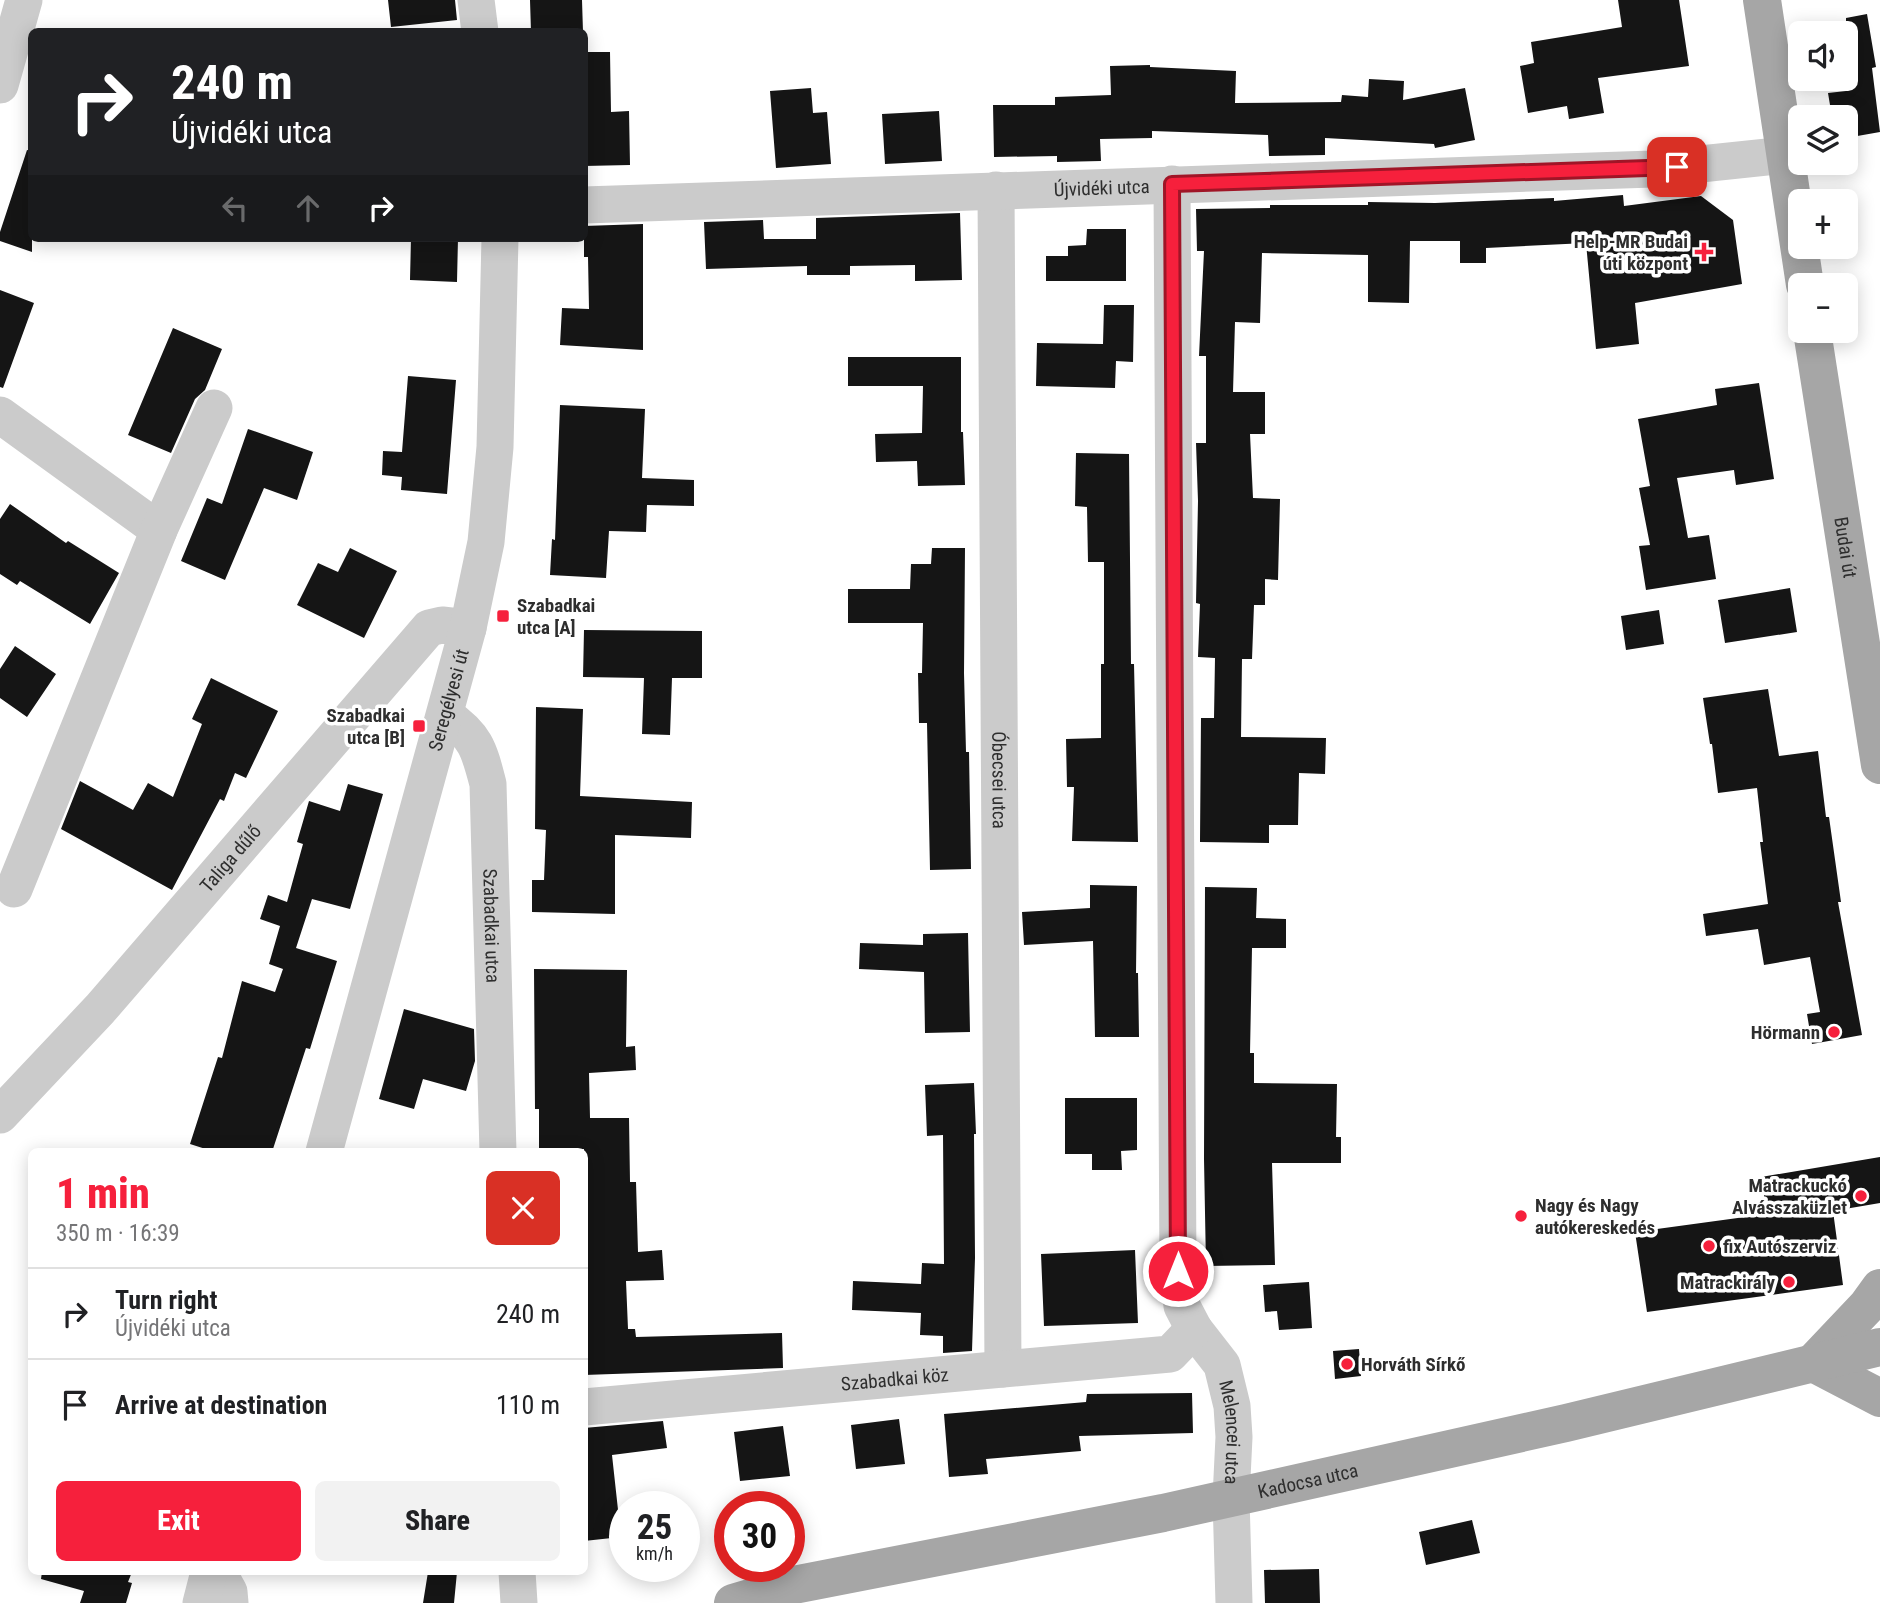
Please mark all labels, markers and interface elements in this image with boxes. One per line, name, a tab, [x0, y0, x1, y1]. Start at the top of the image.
map controls	[1788, 21, 1858, 343]
button: sound	[1788, 21, 1858, 91]
text: 240 m	[171, 54, 293, 111]
icon: right	[56, 56, 147, 147]
button: layers	[1788, 105, 1858, 175]
text: Újvidéki utca	[171, 113, 332, 151]
pin	[1647, 137, 1707, 197]
icon: arrive	[1658, 148, 1696, 186]
street label: Újvidéki utca	[1053, 174, 1150, 201]
icon: left	[216, 189, 254, 227]
icon: ahead	[289, 189, 327, 227]
icon: right	[362, 189, 400, 227]
button: +	[1788, 189, 1858, 259]
place label: Help-MR Budai úti központ	[1574, 230, 1688, 275]
marker: Help-MR Budai úti központ	[1694, 242, 1714, 262]
button: −	[1788, 273, 1858, 343]
street label: Budai út	[1830, 515, 1862, 580]
place label: Szabadkai utca [A]	[517, 594, 595, 639]
marker: Szabadkai utca [A]	[495, 608, 511, 624]
street label: Seregélyesi út	[423, 646, 473, 753]
place label: Szabadkai utca [B]	[327, 704, 405, 749]
marker: Szabadkai utca [B]	[411, 718, 427, 734]
street label: Óbecsei utca	[988, 731, 1011, 829]
street label: Taliga dűlő	[195, 820, 266, 897]
street label: Szabadkai utca	[479, 868, 505, 983]
place label: Hörmann	[1751, 1021, 1820, 1044]
marker: Hörmann	[1826, 1024, 1842, 1040]
text: 1 min	[56, 1169, 150, 1218]
button: close	[486, 1171, 560, 1245]
place label: Matrackuckó Alvásszaküzlet	[1732, 1174, 1847, 1219]
marker: Matrackuckó Alvásszaküzlet	[1853, 1188, 1869, 1204]
place label: Nagy és Nagy autókereskedés	[1535, 1194, 1655, 1239]
marker: Nagy és Nagy autókereskedés	[1513, 1208, 1529, 1224]
text: 350 m · 16:39	[56, 1220, 180, 1247]
position arrow	[1141, 1234, 1215, 1308]
place label: fix Autószerviz	[1723, 1235, 1836, 1258]
marker: fix Autószerviz	[1701, 1238, 1717, 1254]
place label: Matrackirály	[1680, 1271, 1776, 1294]
marker: Matrackirály	[1781, 1274, 1797, 1290]
text: Turn right	[115, 1285, 217, 1315]
icon: right	[56, 1295, 94, 1333]
text: 240 m	[496, 1299, 560, 1329]
text: Újvidéki utca	[115, 1315, 231, 1342]
place label: Horváth Sírkő	[1361, 1353, 1466, 1376]
marker: Horváth Sírkő	[1339, 1356, 1355, 1372]
street label: Szabadkai köz	[840, 1363, 950, 1395]
street label: Melencei utca	[1215, 1378, 1246, 1485]
icon: arrive	[56, 1386, 94, 1424]
text: Arrive at destination	[115, 1390, 327, 1420]
text: 110 m	[496, 1390, 560, 1420]
street label: Kadocsa utca	[1256, 1458, 1360, 1503]
button: Exit	[56, 1481, 301, 1561]
button: Share	[315, 1481, 560, 1561]
speed limit sign: 30	[714, 1491, 805, 1582]
text: 25	[637, 1507, 672, 1548]
text: km/h	[636, 1543, 673, 1564]

